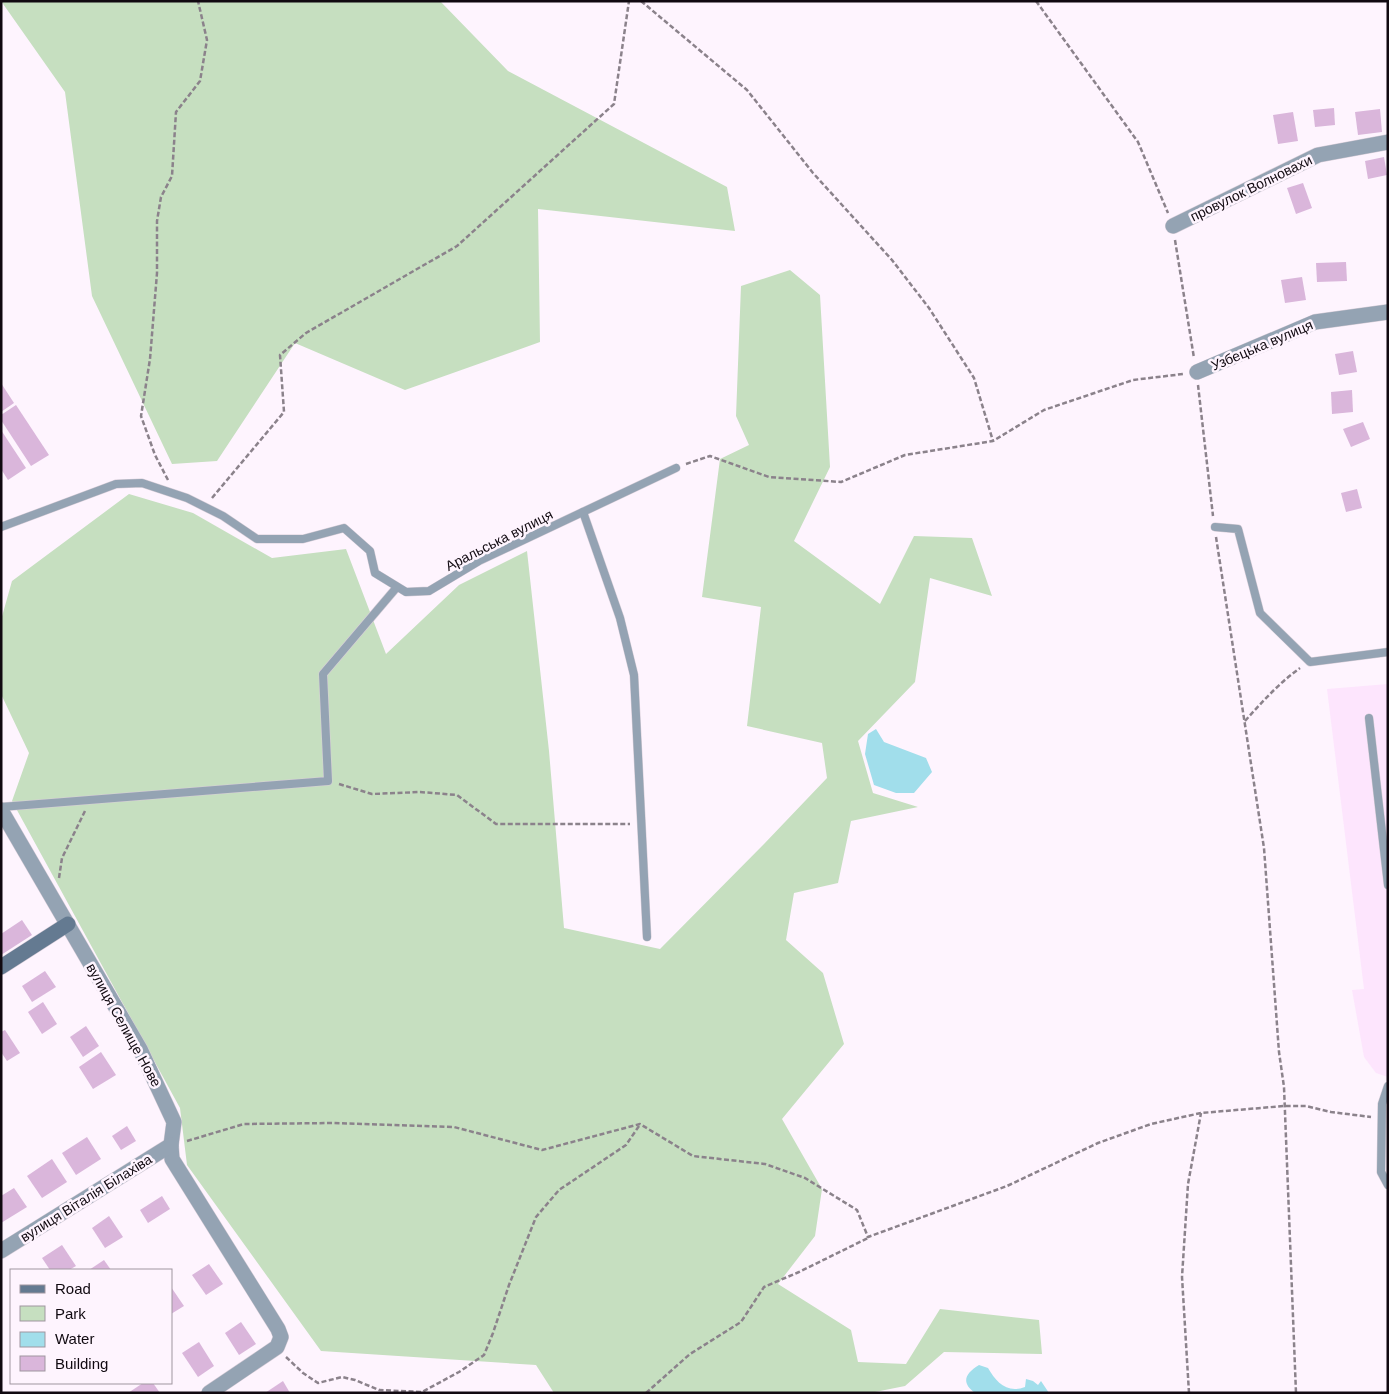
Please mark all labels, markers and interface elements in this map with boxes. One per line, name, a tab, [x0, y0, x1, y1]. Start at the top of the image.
street label: провулок Волновахи	[1187, 152, 1315, 224]
street label: Узбецька вулиця	[1209, 316, 1315, 374]
street label: Аральська вулиця	[443, 506, 555, 574]
street label: вулиця Селище Нове	[83, 960, 165, 1090]
street label: вулиця Віталія Білахіва	[17, 1151, 155, 1245]
legend	[10, 1269, 172, 1384]
text: Road	[55, 1280, 91, 1297]
text: Park	[55, 1305, 86, 1322]
text: Water	[55, 1330, 94, 1347]
text: Building	[55, 1355, 108, 1372]

